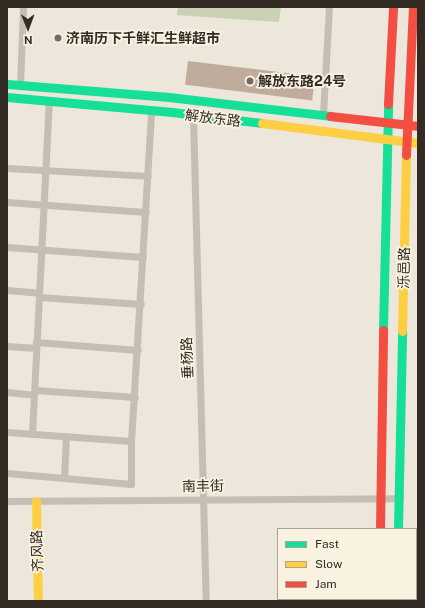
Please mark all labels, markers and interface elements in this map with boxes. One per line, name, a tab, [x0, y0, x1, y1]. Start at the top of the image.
north arrow	[8, 8, 48, 48]
place label: 济南历下千鲜汇生鲜超市	[66, 30, 220, 46]
marker: 济南历下千鲜汇生鲜超市	[53, 33, 63, 43]
text: N	[24, 34, 33, 46]
place label: 解放东路24号	[258, 73, 346, 89]
marker: 解放东路24号	[245, 76, 255, 86]
street label: 解放东路	[184, 106, 242, 130]
street label: 泺邑路	[395, 247, 413, 289]
street label: 垂杨路	[178, 337, 196, 379]
street label: 南丰街	[182, 477, 224, 495]
legend	[277, 528, 417, 600]
street label: 齐风路	[28, 530, 46, 572]
text: Fast	[315, 537, 339, 551]
text: Slow	[315, 557, 342, 571]
text: Jam	[315, 577, 337, 591]

